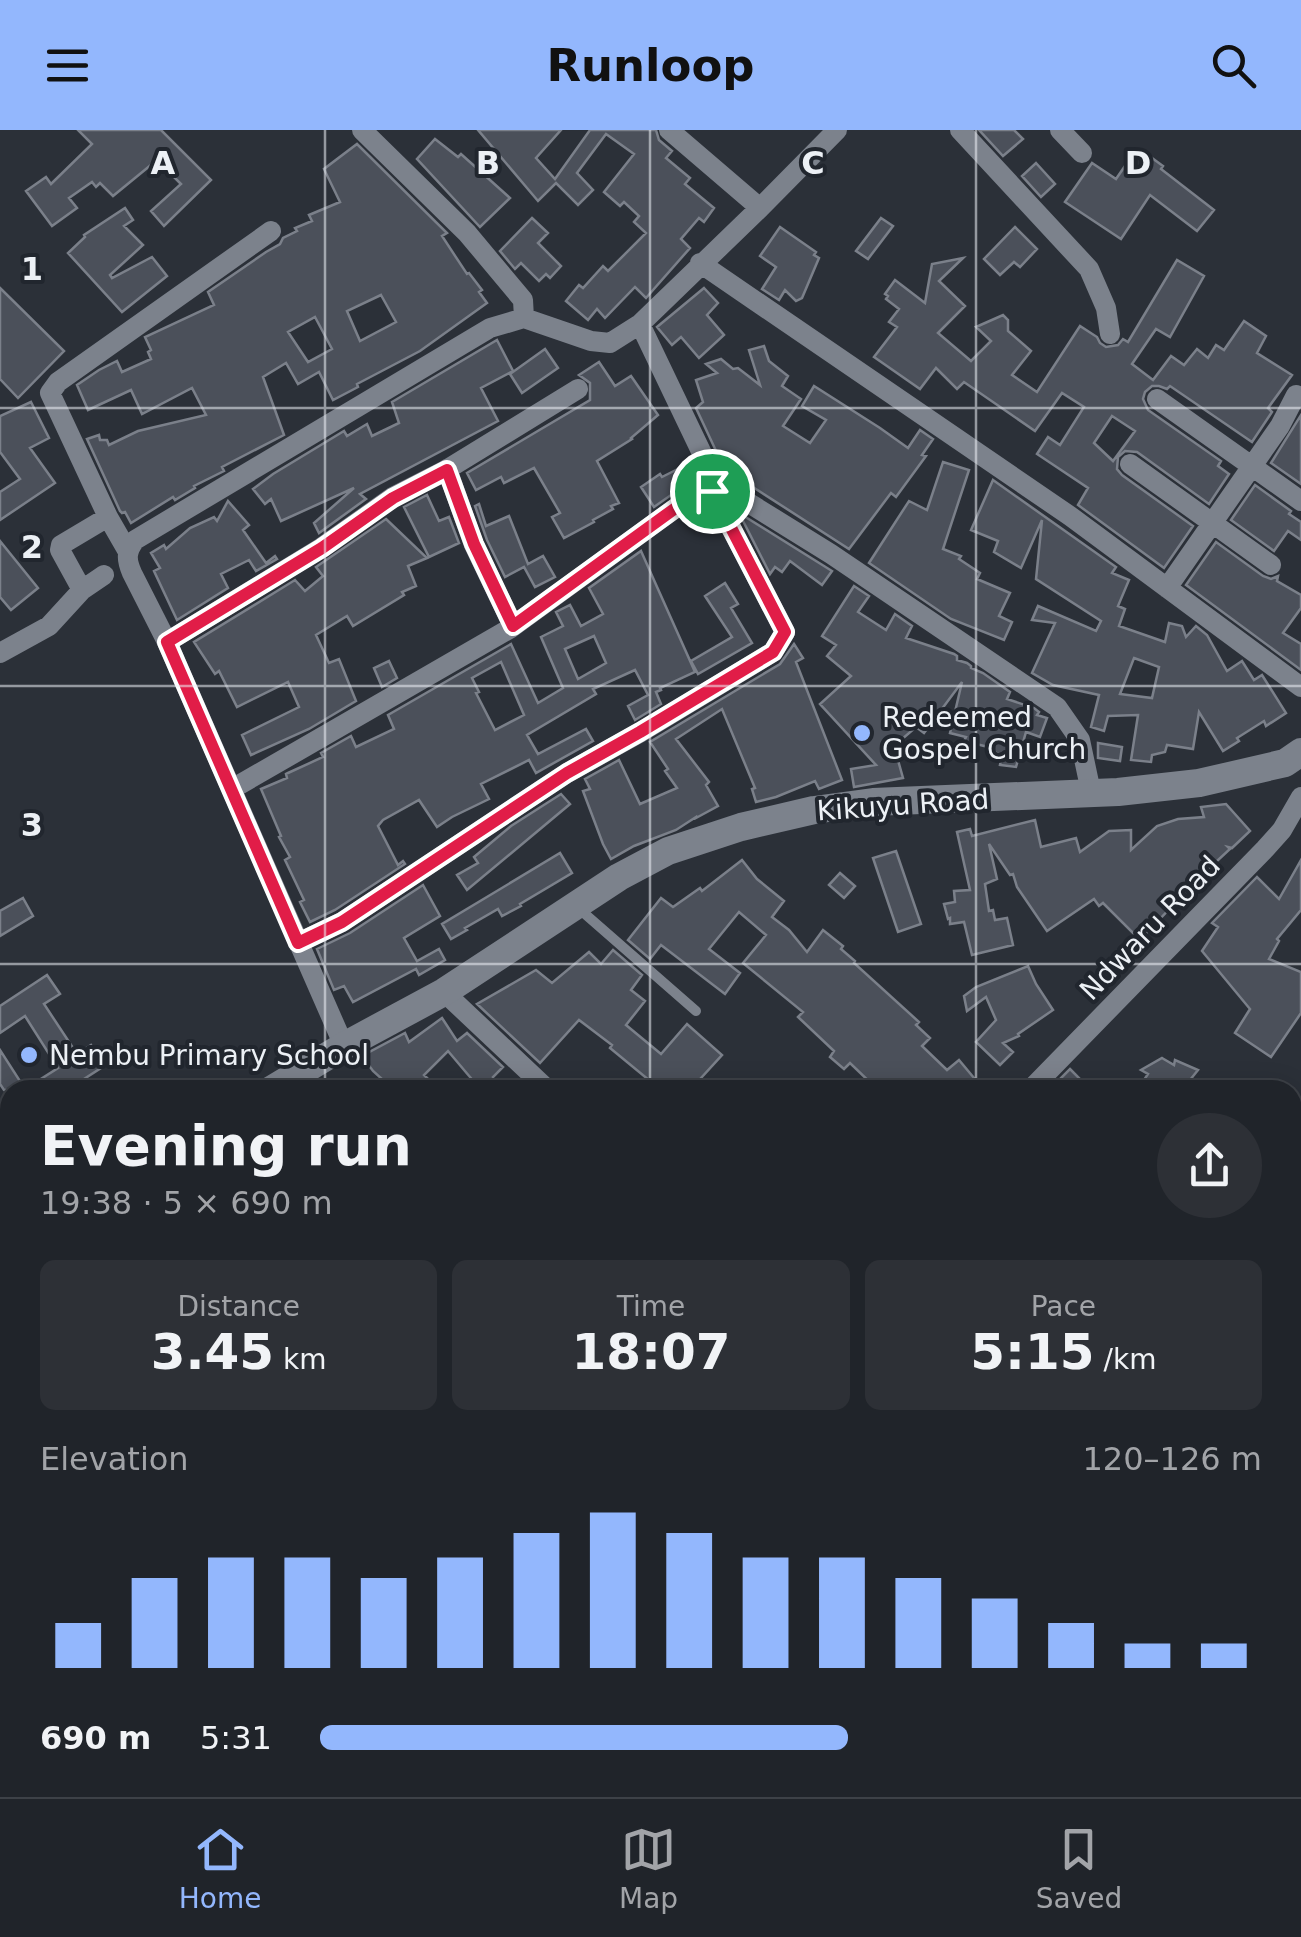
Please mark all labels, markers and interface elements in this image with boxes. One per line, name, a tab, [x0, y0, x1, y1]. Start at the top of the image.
icon: menu	[40, 38, 95, 93]
icon: search	[1206, 38, 1261, 93]
text: Runloop	[546, 39, 755, 92]
text: A	[151, 144, 176, 182]
text: B	[476, 144, 500, 182]
text: C	[801, 144, 825, 182]
text: D	[1125, 144, 1151, 182]
text: 1	[21, 250, 43, 288]
pin	[670, 449, 755, 534]
icon: arrive	[685, 464, 740, 519]
text: 2	[21, 528, 43, 566]
place label: Redeemed Gospel Church	[882, 701, 1086, 766]
marker: Redeemed Gospel Church	[851, 722, 873, 744]
street label: Kikuyu Road	[816, 783, 990, 827]
text: 3	[21, 806, 43, 844]
street label: Ndwaru Road	[1073, 849, 1227, 1007]
place label: Nembu Primary School	[49, 1039, 369, 1072]
marker: Nembu Primary School	[18, 1044, 40, 1066]
button: share	[1157, 1113, 1262, 1218]
text: Evening run	[40, 1114, 412, 1178]
text: 19:38 · 5 × 690 m	[40, 1184, 333, 1222]
text: Distance	[177, 1290, 300, 1323]
text: Time	[617, 1290, 685, 1323]
text: Pace	[1031, 1290, 1096, 1323]
text: 3.45	[151, 1323, 274, 1381]
text: 18:07	[571, 1323, 731, 1381]
text: 5:15	[970, 1323, 1095, 1381]
text: km	[274, 1343, 327, 1376]
text: /km	[1095, 1343, 1156, 1376]
text: Elevation	[40, 1440, 189, 1478]
text: 120–126 m	[1083, 1440, 1262, 1478]
text: 690 m	[40, 1719, 151, 1757]
text: 5:31	[200, 1719, 272, 1757]
tab: Home	[179, 1822, 261, 1915]
tab: Map	[619, 1822, 678, 1915]
tab: Saved	[1036, 1822, 1122, 1915]

